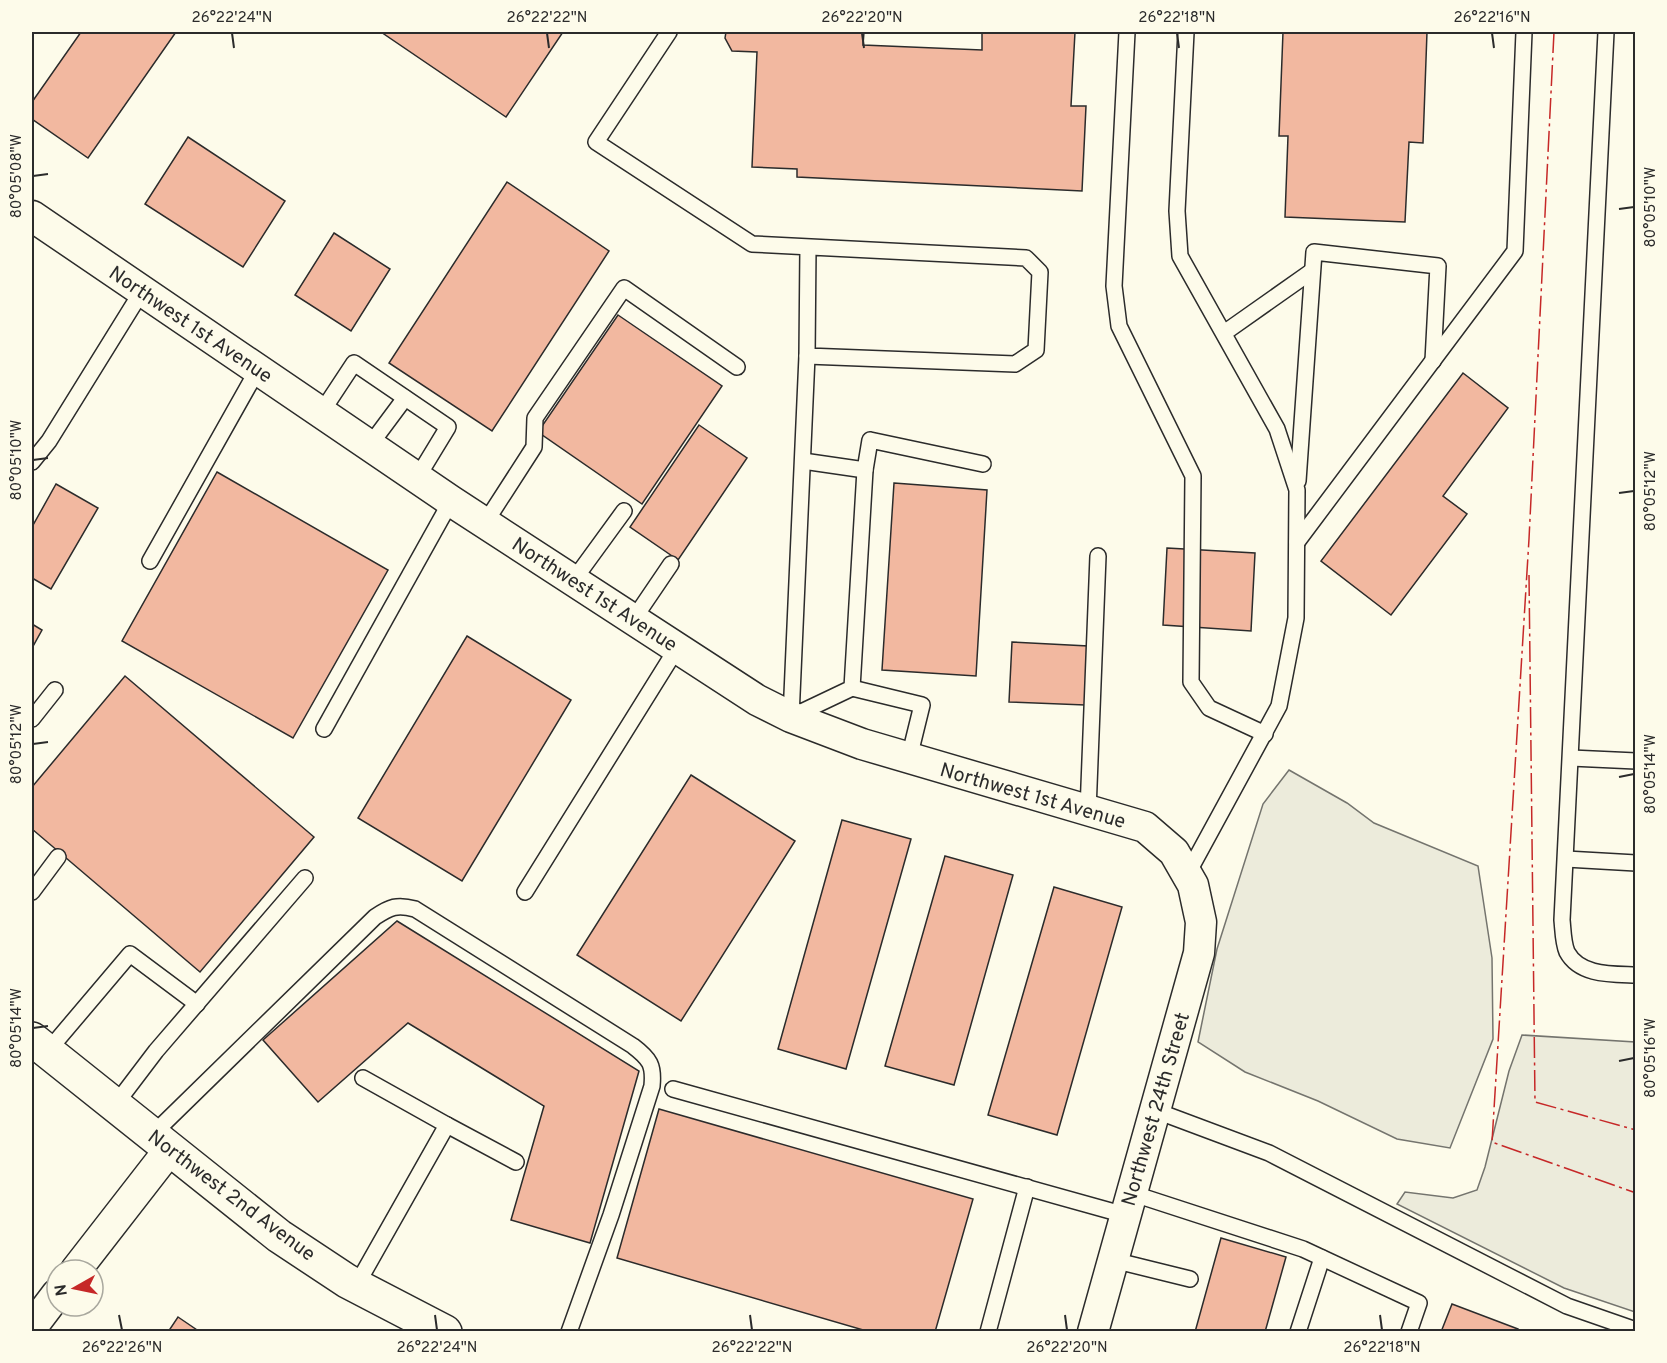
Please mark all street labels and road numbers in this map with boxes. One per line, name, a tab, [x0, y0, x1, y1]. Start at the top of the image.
street label: Northwest 1st Avenue	[103, 261, 277, 390]
street label: Northwest 1st Avenue	[506, 532, 682, 659]
street label: Northwest 1st Avenue	[936, 758, 1128, 836]
street label: Northwest 24th Street	[1117, 1010, 1197, 1209]
street label: Northwest 2nd Avenue	[142, 1125, 320, 1268]

